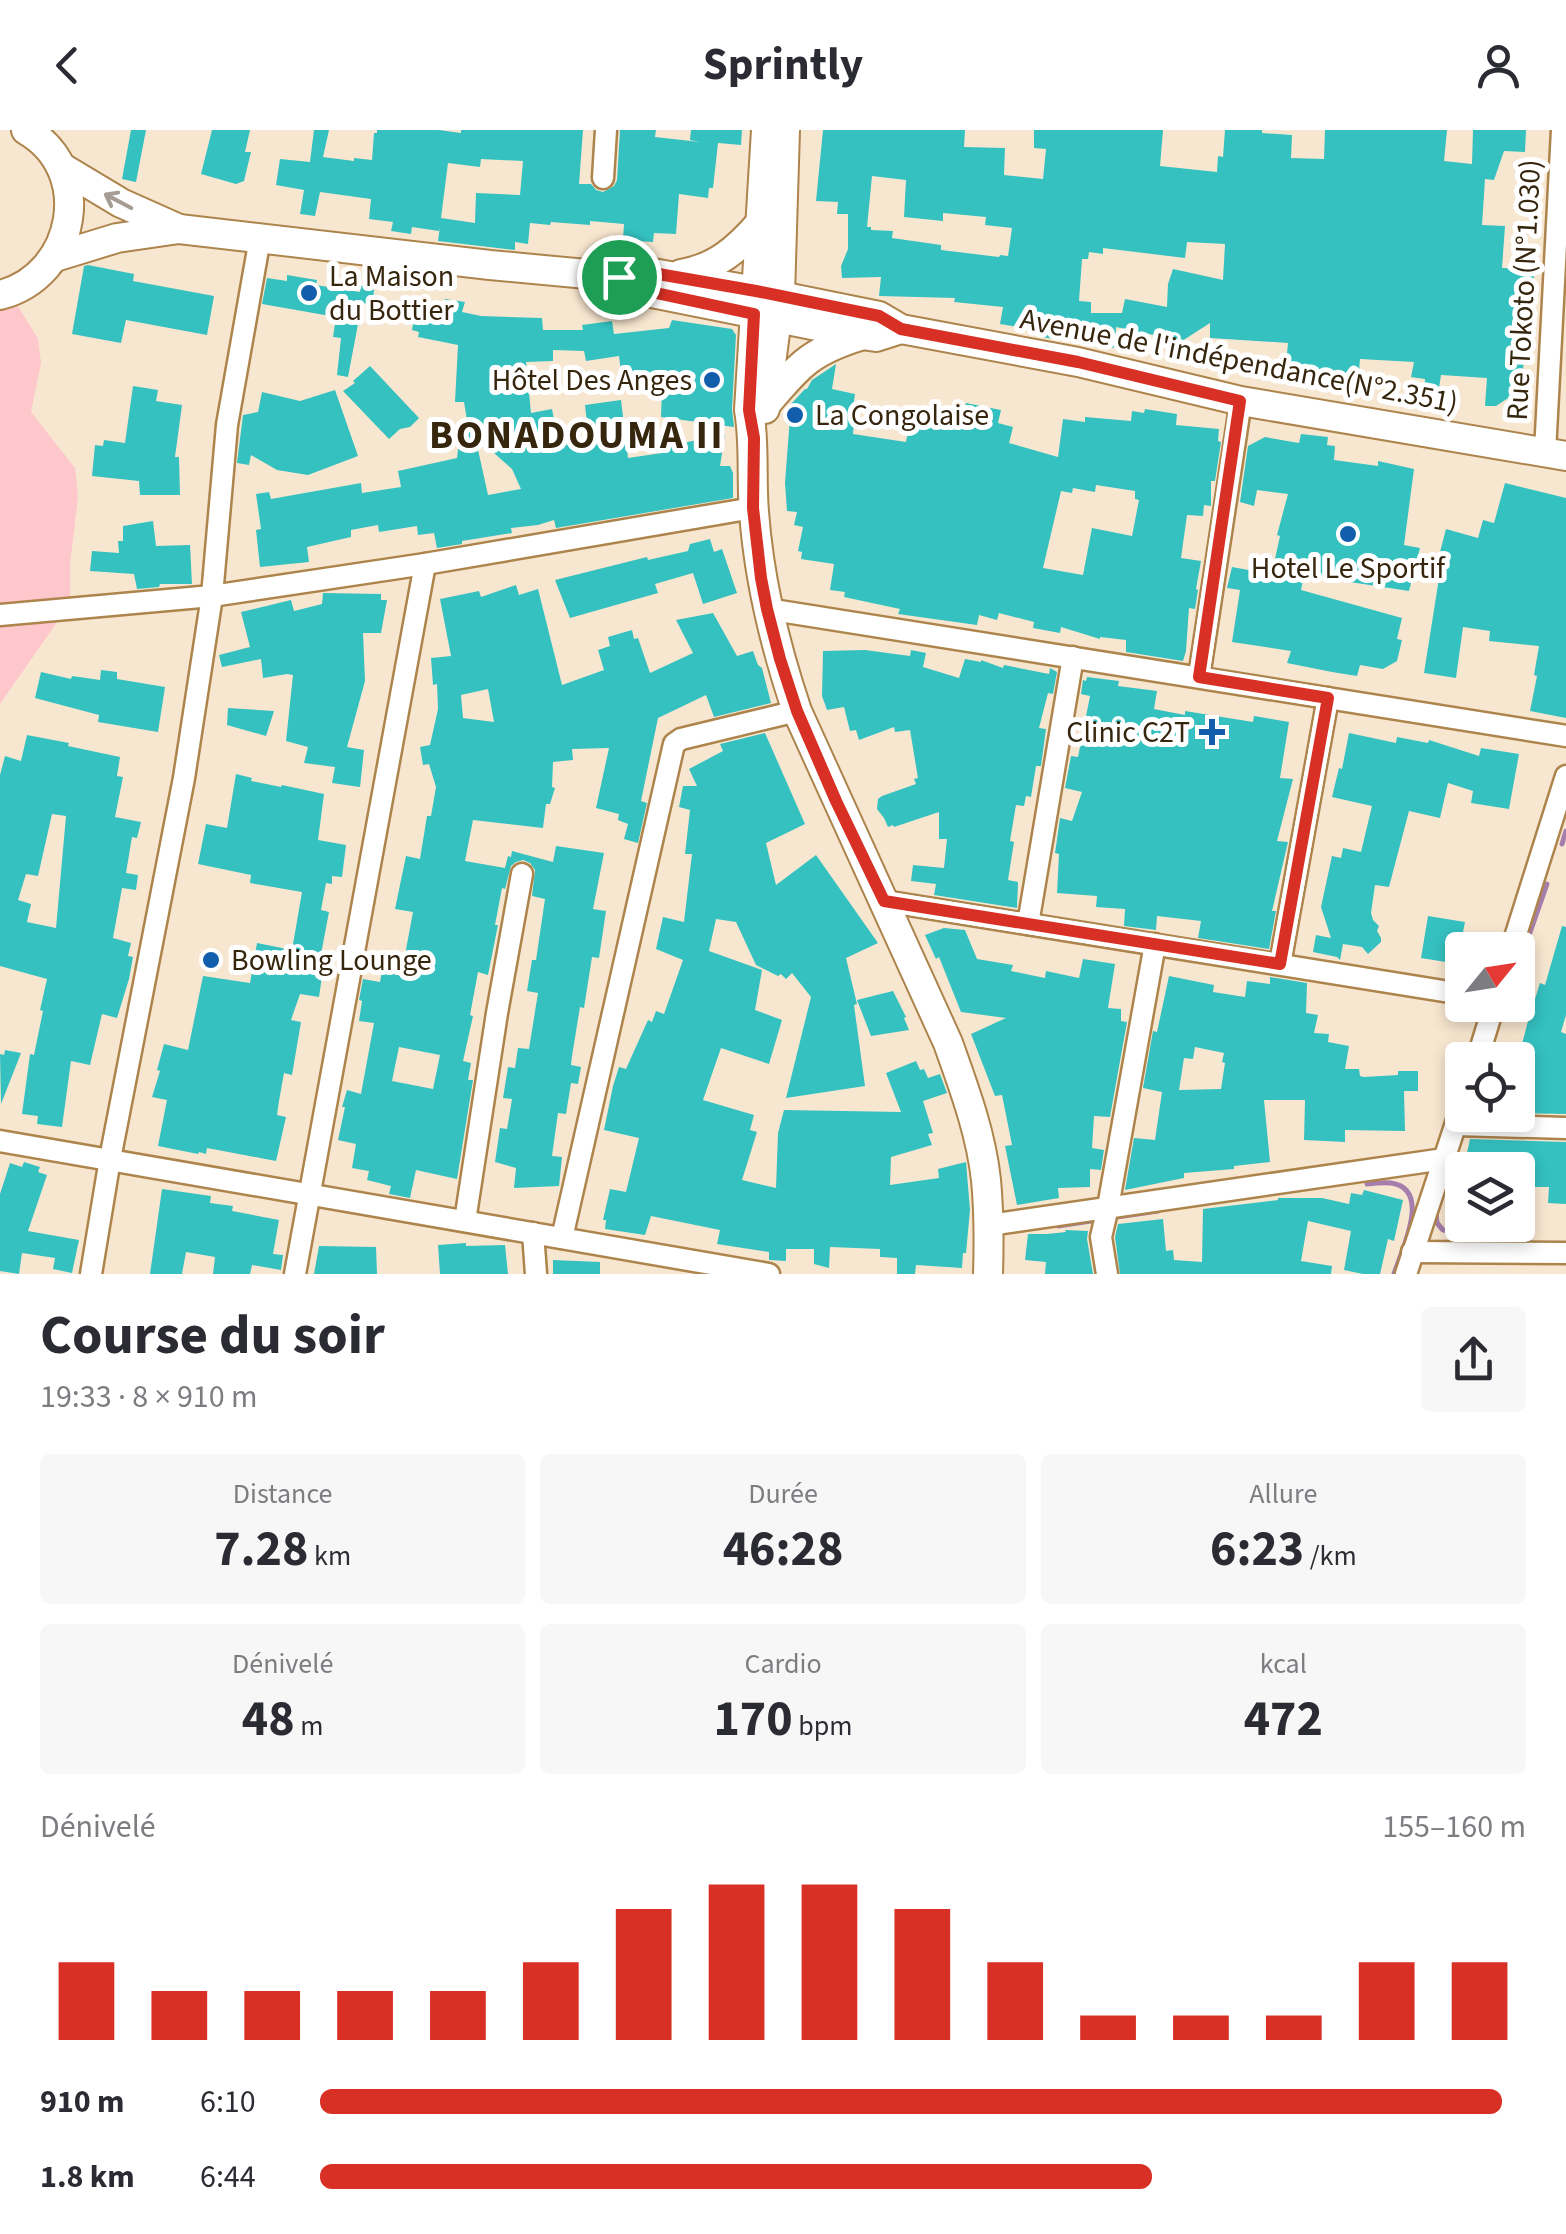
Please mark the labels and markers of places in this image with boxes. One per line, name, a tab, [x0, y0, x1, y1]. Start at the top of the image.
pin	[577, 235, 662, 320]
place label: La Maison du Bottier	[329, 255, 454, 332]
marker: La Maison du Bottier	[298, 282, 320, 304]
place label: Hôtel Des Anges	[492, 359, 692, 402]
marker: Hôtel Des Anges	[701, 369, 723, 391]
place label: La Congolaise	[815, 394, 989, 437]
marker: La Congolaise	[784, 404, 806, 426]
marker: Hotel Le Sportif	[1337, 523, 1359, 545]
place label: Hotel Le Sportif	[1251, 547, 1446, 590]
place label: Clinic C2T	[1066, 711, 1190, 754]
marker: Clinic C2T	[1199, 719, 1225, 745]
place label: Bowling Lounge	[231, 939, 432, 982]
marker: Bowling Lounge	[200, 949, 222, 971]

